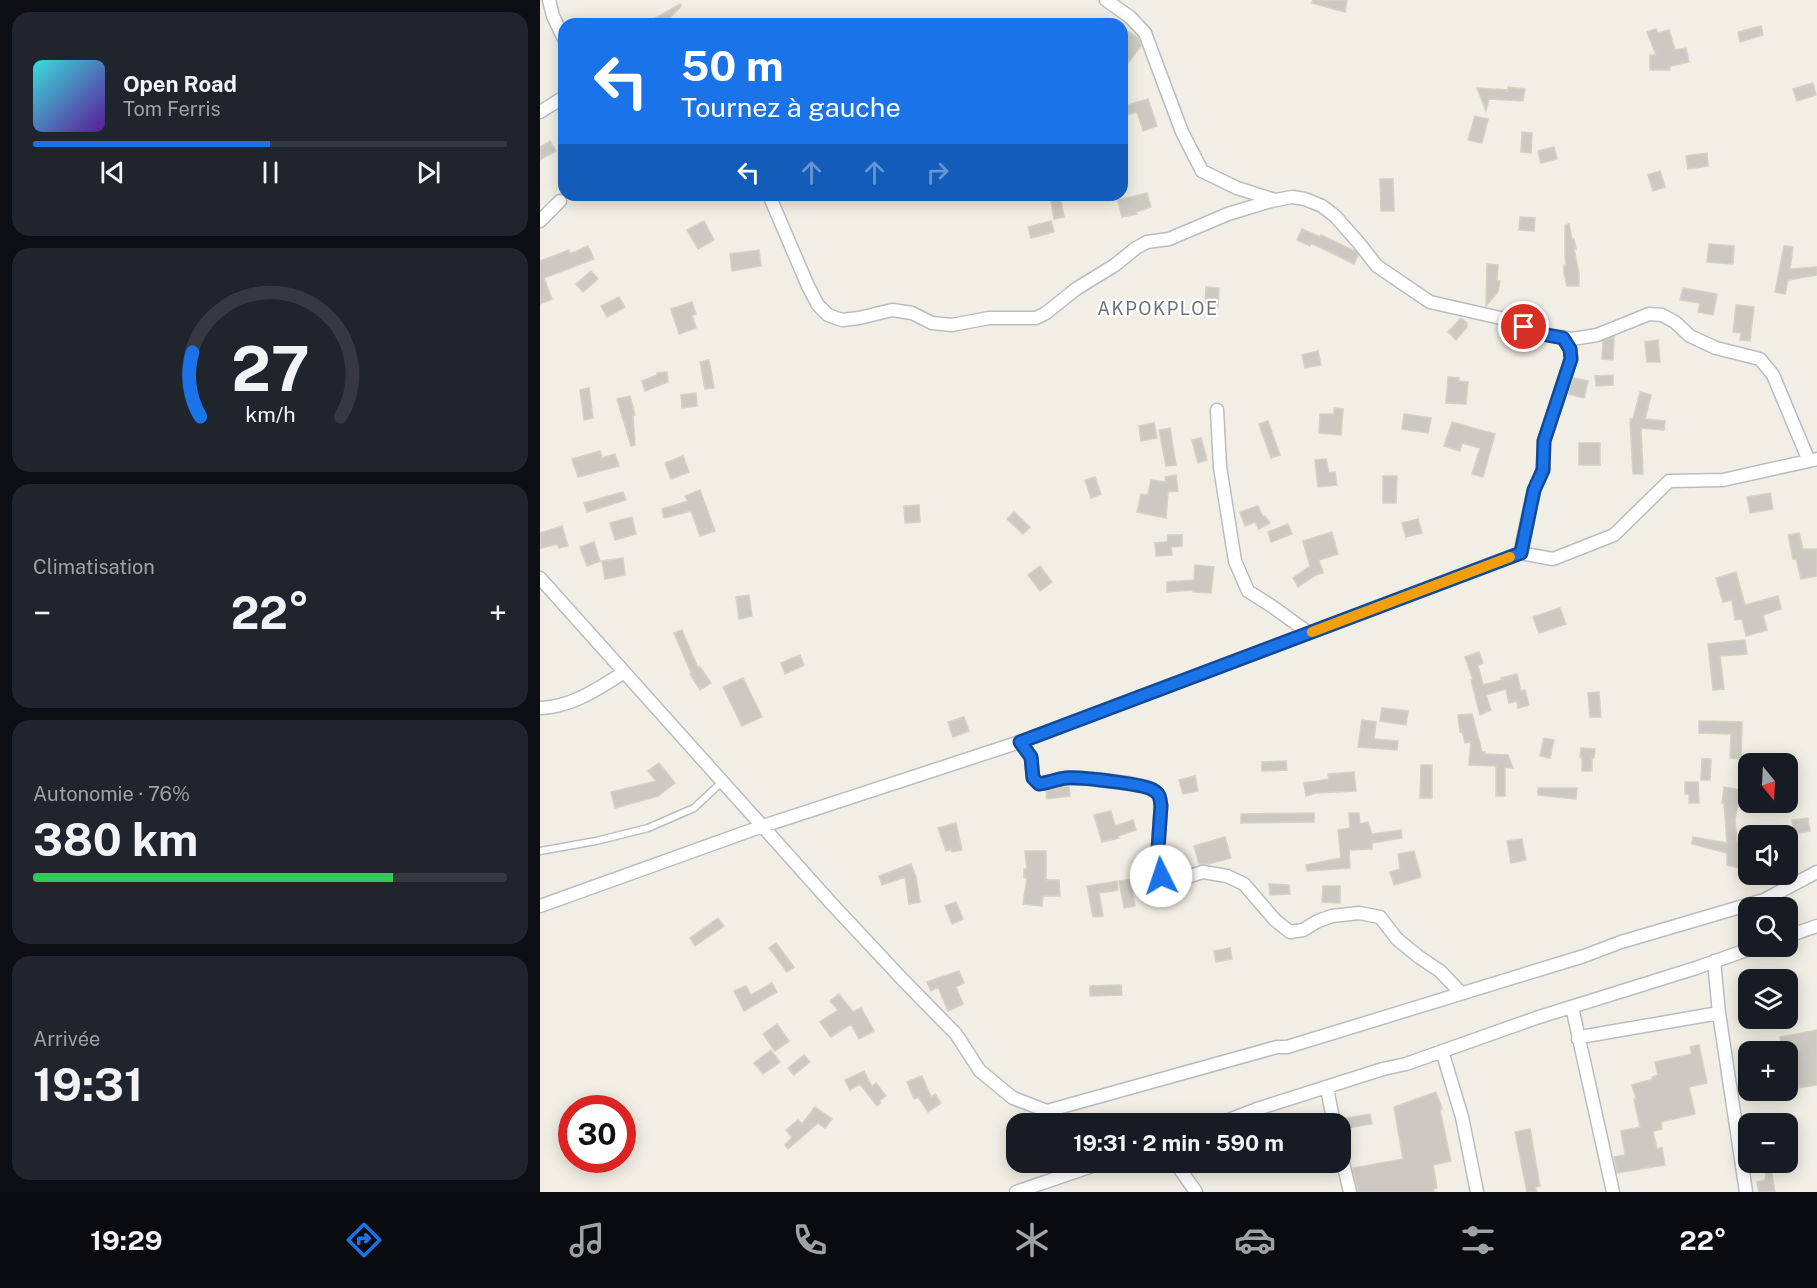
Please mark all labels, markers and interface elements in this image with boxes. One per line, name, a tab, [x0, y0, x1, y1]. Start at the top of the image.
text: 50 m	[681, 41, 784, 90]
icon: left	[582, 42, 660, 120]
text: Open Road	[123, 71, 237, 97]
text: Tournez à gauche	[681, 91, 901, 123]
text: Tom Ferris	[123, 97, 221, 121]
icon: previous	[96, 156, 129, 189]
icon: pause	[254, 156, 287, 189]
icon: next	[412, 156, 445, 189]
icon: left	[732, 156, 765, 189]
icon: ahead	[795, 156, 828, 189]
icon: ahead	[858, 156, 891, 189]
icon: right	[921, 156, 954, 189]
district label: AKPOKPLOE	[1097, 298, 1219, 319]
pin	[1498, 301, 1549, 352]
icon: arrive	[1507, 310, 1540, 343]
text: 27	[231, 332, 309, 405]
text: km/h	[245, 402, 295, 427]
text: Climatisation	[33, 555, 155, 579]
text: 22°	[231, 586, 309, 639]
text: −	[33, 594, 51, 632]
text: +	[489, 594, 507, 632]
north arrow	[1738, 753, 1798, 813]
map controls	[1738, 753, 1798, 1173]
text: Autonomie · 76%	[33, 782, 190, 806]
text: 380 km	[33, 813, 198, 866]
button: sound	[1738, 825, 1798, 885]
position arrow	[1129, 844, 1193, 908]
button: search	[1738, 897, 1798, 957]
button: layers	[1738, 969, 1798, 1029]
text: Arrivée	[33, 1027, 100, 1051]
button: +	[1738, 1041, 1798, 1101]
text: 19:31	[33, 1058, 143, 1111]
speed limit sign: 30	[558, 1095, 636, 1173]
button: −	[1738, 1113, 1798, 1173]
text: 19:31 · 2 min · 590 m	[1073, 1130, 1284, 1156]
icon: directions	[343, 1219, 385, 1261]
icon: music	[566, 1219, 608, 1261]
icon: phone	[789, 1219, 831, 1261]
icon: climate	[1011, 1219, 1053, 1261]
icon: car	[1234, 1219, 1276, 1261]
icon: filters	[1457, 1219, 1499, 1261]
text: 19:29	[90, 1224, 162, 1256]
text: 22°	[1680, 1224, 1727, 1256]

